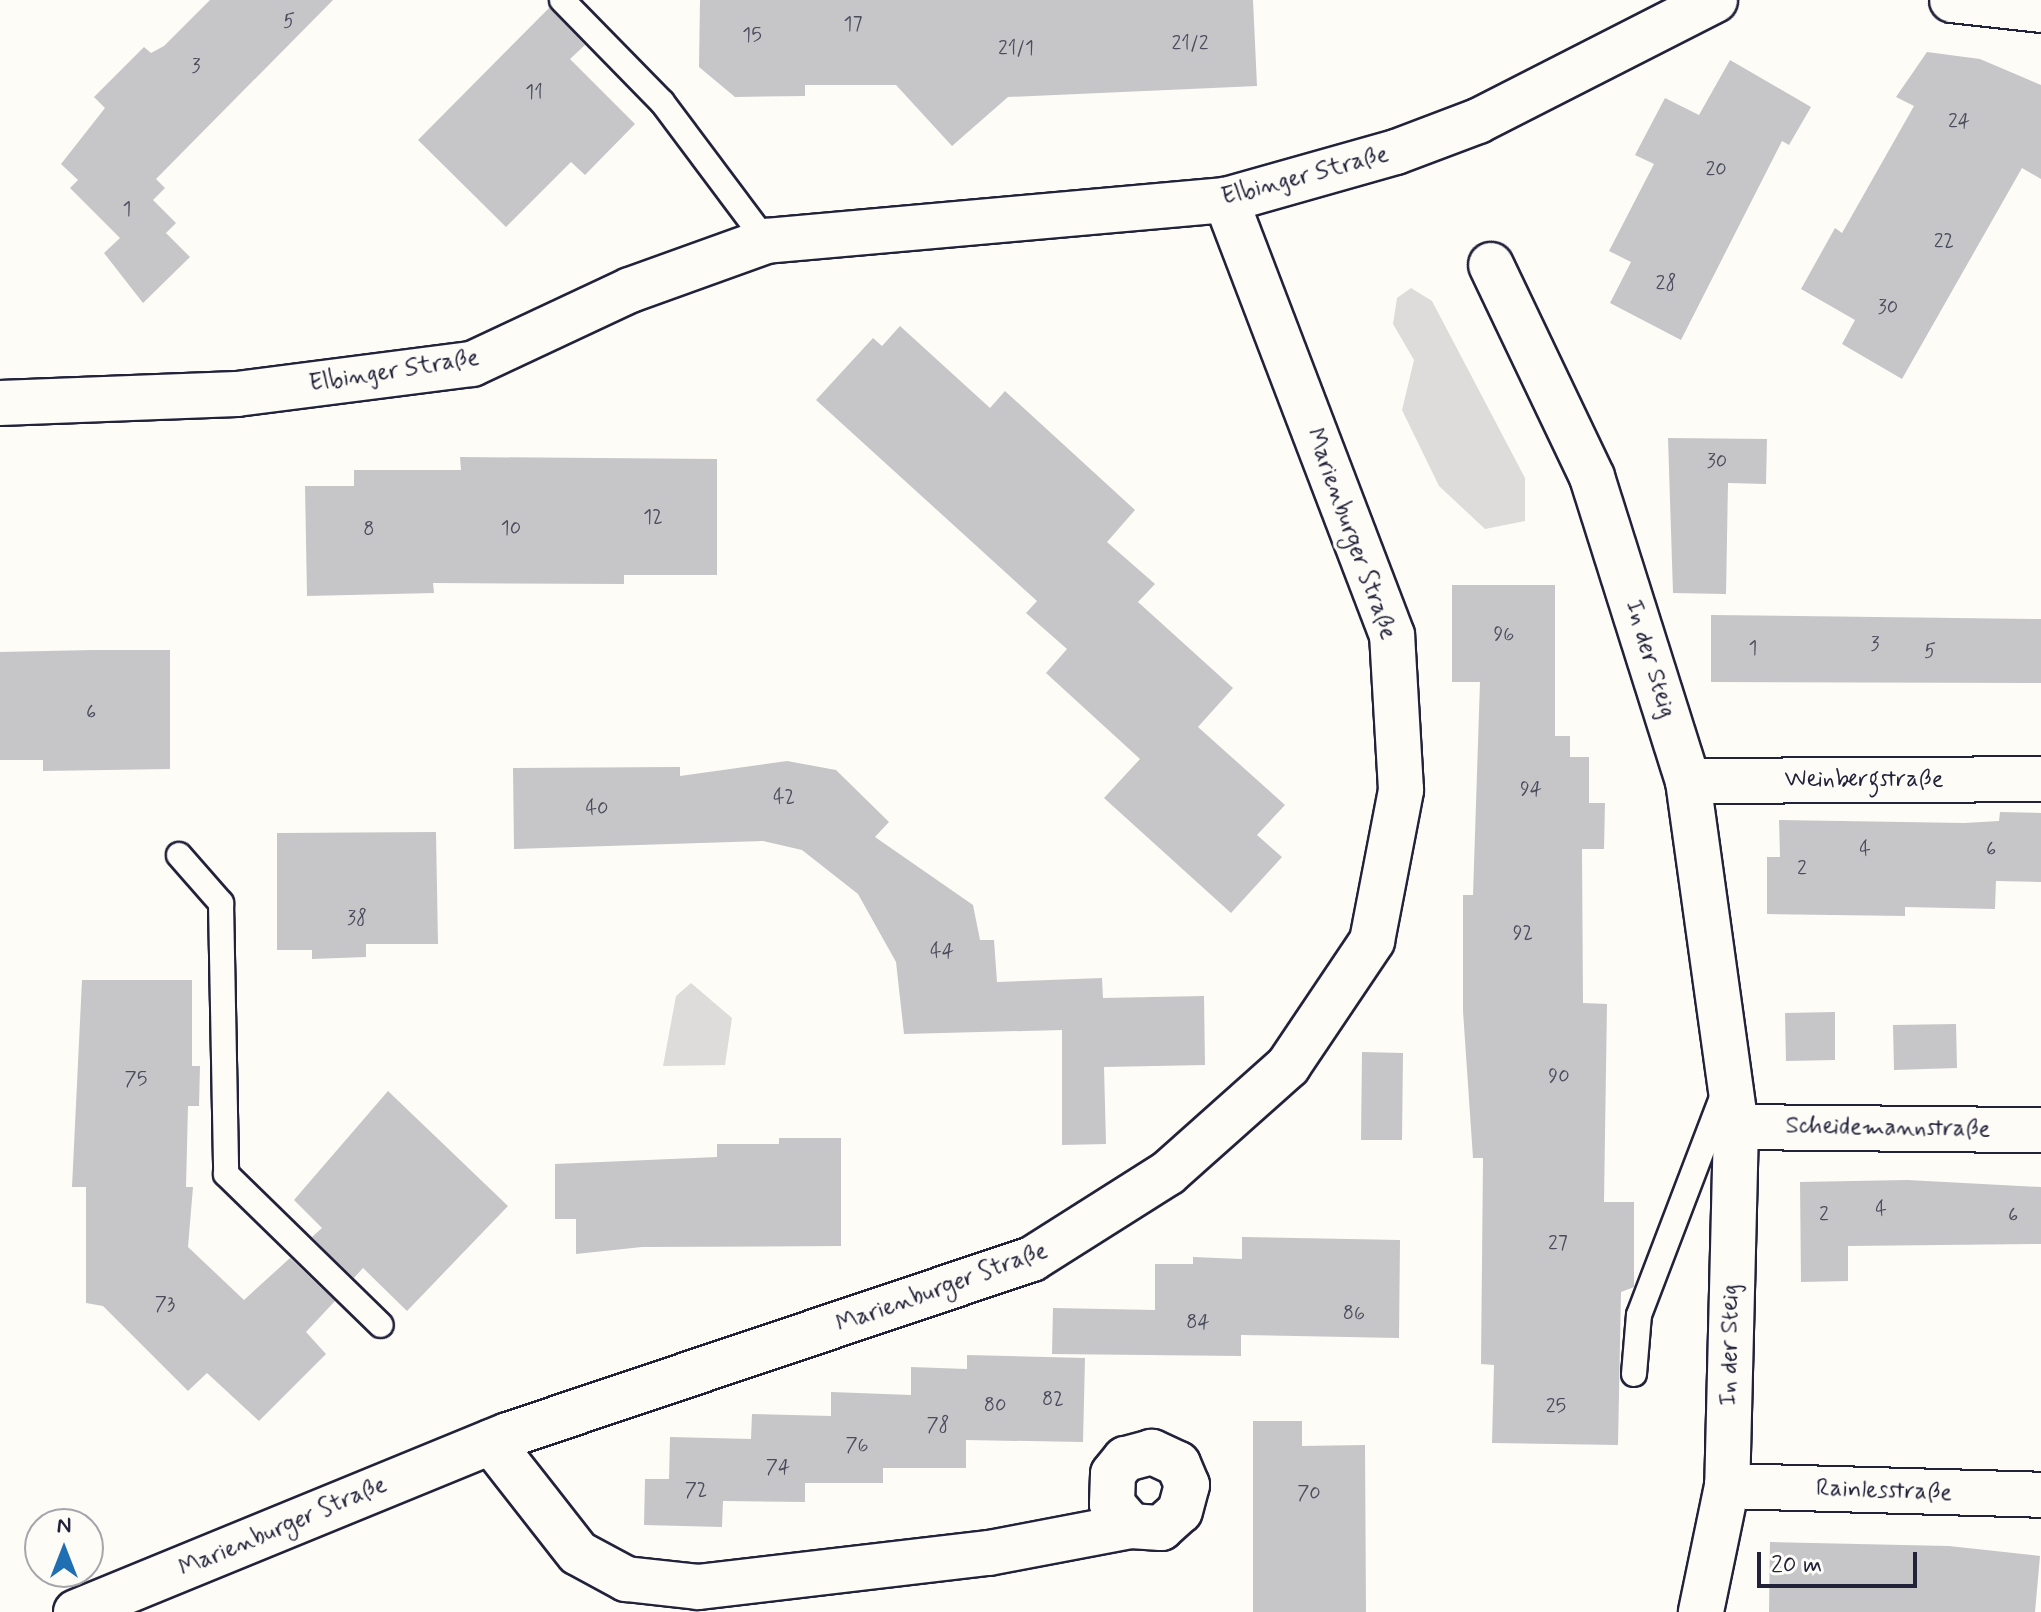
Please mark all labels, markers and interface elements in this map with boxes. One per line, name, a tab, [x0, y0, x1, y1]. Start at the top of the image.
house number: 5	[283, 9, 295, 33]
house number: 17	[844, 12, 862, 36]
house number: 15	[742, 23, 762, 47]
house number: 21/2	[1172, 31, 1208, 55]
house number: 21/1	[998, 36, 1034, 60]
house number: 3	[191, 54, 201, 78]
house number: 11	[525, 80, 543, 104]
house number: 24	[1948, 109, 1970, 133]
street label: Elbinger Straße	[1220, 140, 1390, 212]
house number: 20	[1705, 157, 1727, 181]
house number: 1	[123, 197, 131, 221]
house number: 22	[1934, 229, 1954, 253]
house number: 28	[1656, 271, 1676, 295]
house number: 30	[1878, 295, 1898, 319]
street label: Elbinger Straße	[309, 344, 479, 398]
street label: Marienburger Straße	[1299, 425, 1403, 643]
house number: 30	[1707, 449, 1727, 473]
house number: 12	[643, 505, 663, 529]
house number: 10	[501, 516, 521, 540]
house number: 8	[363, 517, 375, 541]
street label: In der Steig	[1619, 598, 1681, 720]
house number: 96	[1494, 622, 1514, 646]
house number: 3	[1870, 632, 1880, 656]
house number: 1	[1749, 636, 1757, 660]
house number: 5	[1924, 639, 1936, 663]
house number: 6	[86, 700, 96, 724]
street label: Weinbergstraße	[1785, 766, 1943, 794]
house number: 94	[1520, 777, 1542, 801]
house number: 42	[773, 785, 795, 809]
house number: 40	[585, 796, 609, 820]
house number: 4	[1859, 837, 1871, 861]
house number: 6	[1986, 837, 1996, 861]
house number: 2	[1797, 856, 1807, 880]
house number: 38	[347, 906, 367, 930]
house number: 92	[1513, 921, 1533, 945]
house number: 44	[930, 939, 954, 963]
house number: 90	[1548, 1064, 1570, 1088]
house number: 75	[125, 1067, 147, 1091]
street label: Scheidemannstraße	[1785, 1112, 1991, 1144]
house number: 4	[1875, 1197, 1887, 1221]
house number: 2	[1819, 1202, 1829, 1226]
house number: 6	[2008, 1203, 2018, 1227]
house number: 27	[1548, 1231, 1568, 1255]
street label: Marienburger Straße	[833, 1236, 1051, 1340]
street label: In der Steig	[1715, 1285, 1745, 1405]
house number: 73	[155, 1292, 175, 1316]
house number: 86	[1343, 1301, 1365, 1325]
house number: 84	[1186, 1310, 1210, 1334]
house number: 82	[1042, 1387, 1064, 1411]
house number: 80	[984, 1393, 1006, 1417]
house number: 25	[1546, 1394, 1566, 1418]
house number: 78	[926, 1413, 950, 1437]
house number: 76	[845, 1433, 869, 1457]
house number: 74	[766, 1455, 790, 1479]
street label: Marienburger Straße	[175, 1470, 391, 1584]
street label: Rainlesstraße	[1815, 1474, 1953, 1508]
house number: 72	[685, 1478, 707, 1502]
house number: 70	[1297, 1481, 1321, 1505]
north arrow	[24, 1508, 104, 1588]
text: N	[57, 1512, 71, 1540]
scale bar	[1761, 1536, 1921, 1586]
text: 20 m	[1771, 1550, 1822, 1581]

